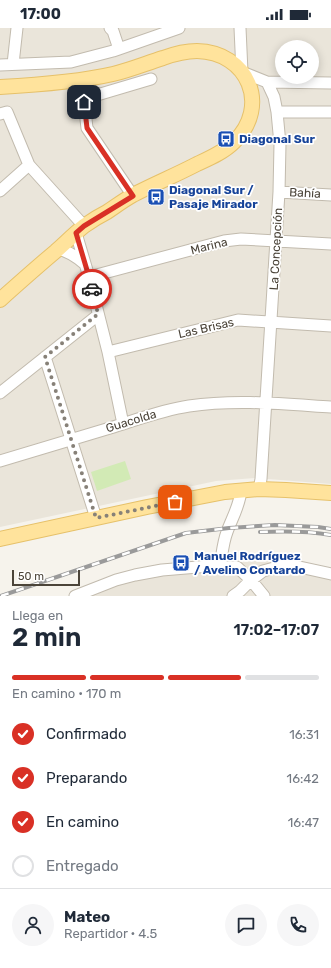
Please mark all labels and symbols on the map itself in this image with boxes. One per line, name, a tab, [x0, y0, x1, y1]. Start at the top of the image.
pin	[67, 85, 101, 119]
bus stop icon: Diagonal Sur	[216, 129, 236, 149]
place label: Diagonal Sur	[239, 132, 315, 146]
place label: Diagonal Sur / Pasaje Mirador	[169, 183, 258, 211]
street label: Bahía	[289, 185, 321, 201]
bus stop icon: Diagonal Sur / Pasaje Mirador	[146, 187, 166, 207]
street label: La Concepción	[267, 207, 285, 291]
street label: Marina	[189, 235, 229, 257]
courier	[72, 269, 112, 309]
street label: Las Brisas	[177, 315, 235, 341]
street label: Guacolda	[104, 407, 158, 435]
pin	[158, 485, 192, 519]
place label: Manuel Rodríguez / Avelino Contardo	[194, 549, 306, 577]
bus stop icon: Manuel Rodríguez / Avelino Contardo	[171, 553, 191, 573]
scale bar	[12, 568, 80, 587]

